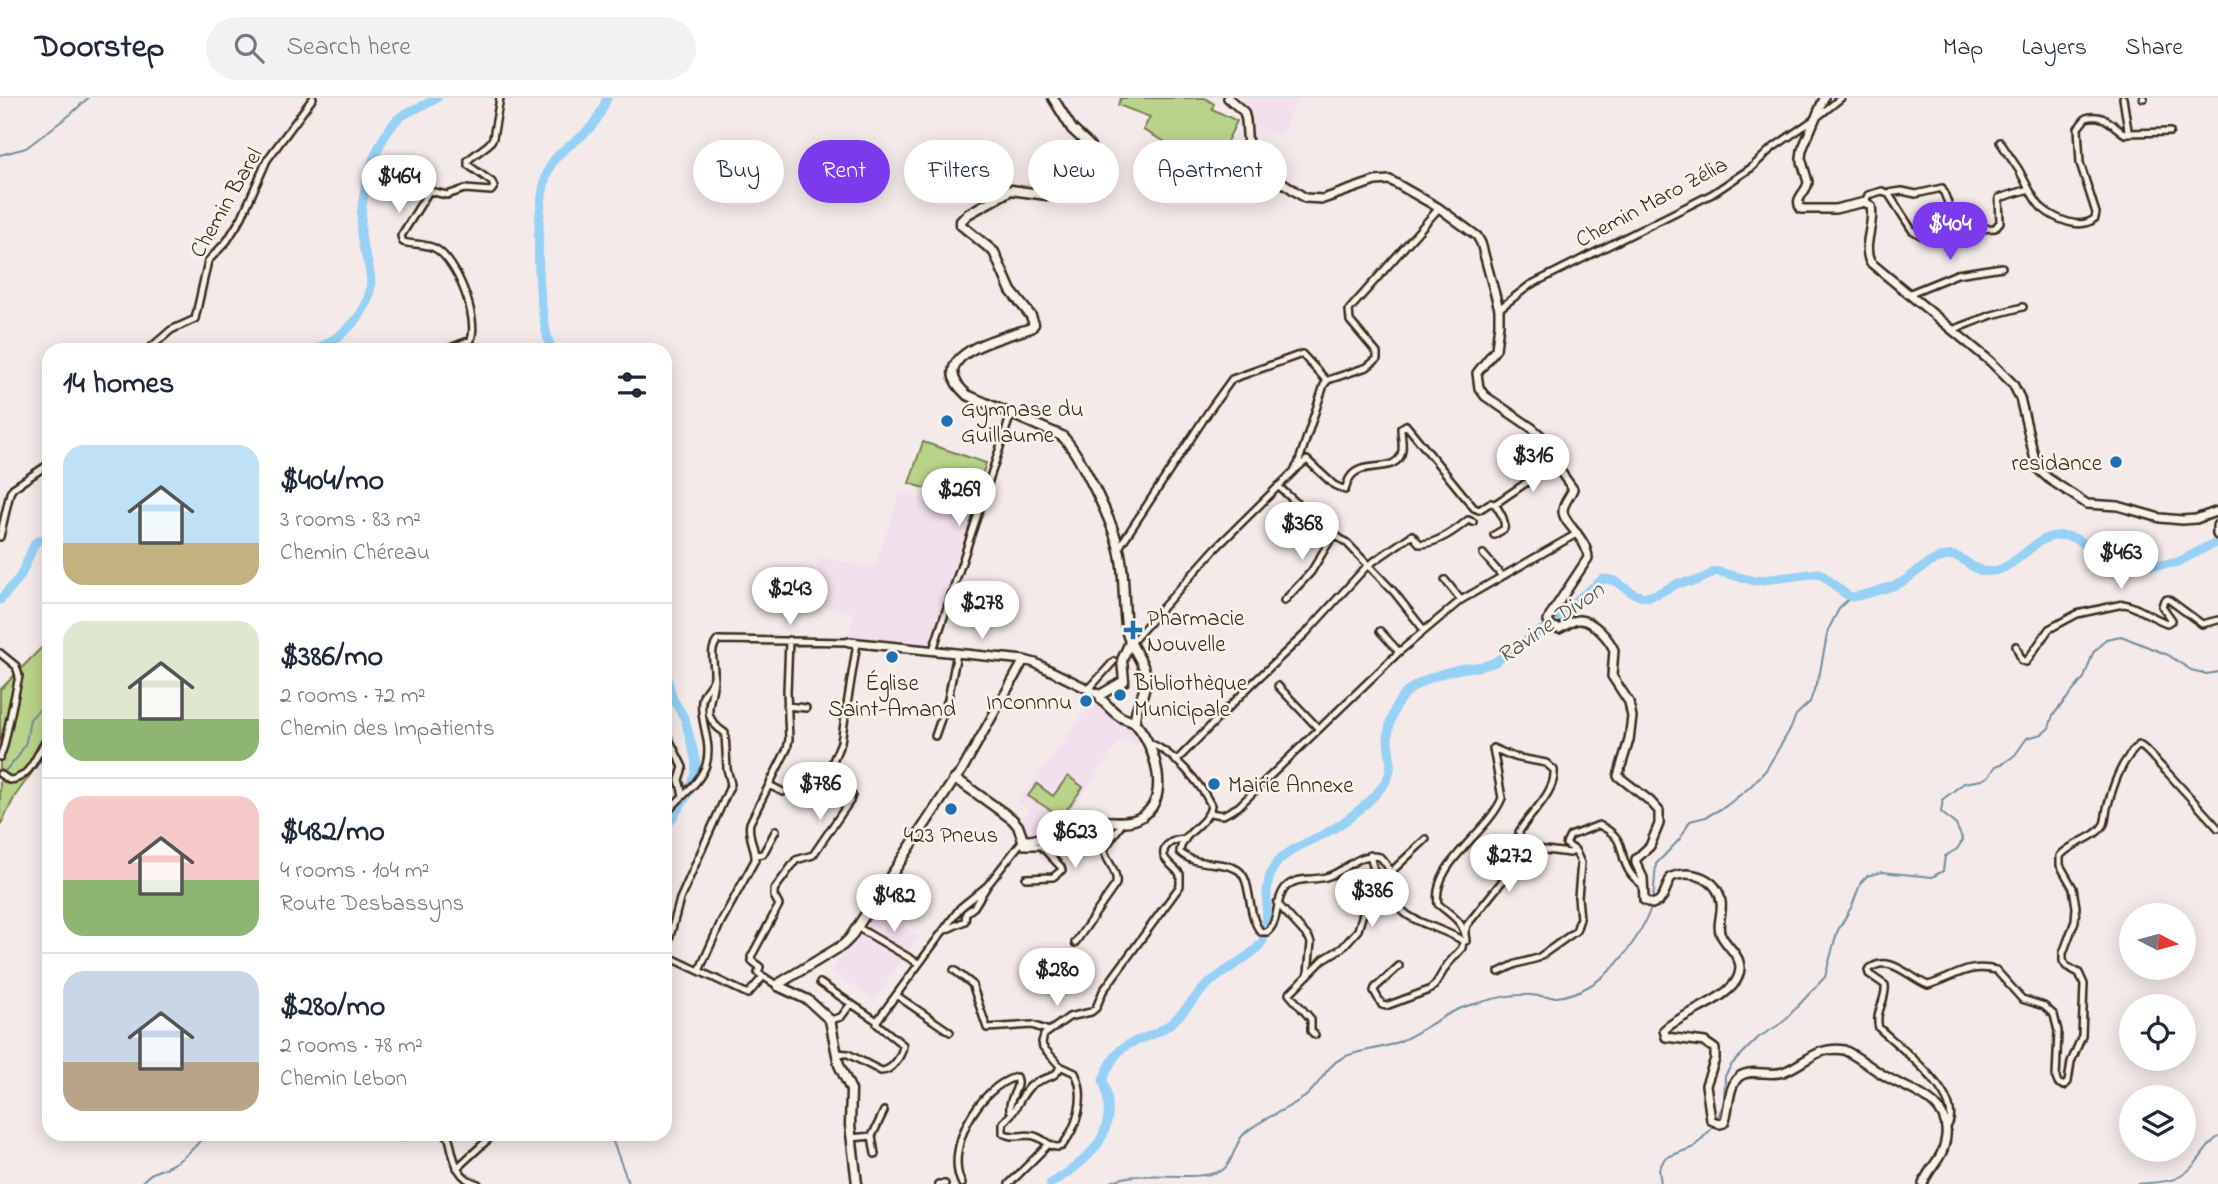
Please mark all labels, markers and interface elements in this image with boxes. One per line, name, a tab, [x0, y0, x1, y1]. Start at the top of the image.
search box	[206, 17, 696, 80]
text: Doorstep	[35, 24, 164, 72]
icon: search	[230, 29, 268, 67]
text: Search here	[286, 29, 411, 67]
text: Map	[1943, 31, 1983, 66]
text: Layers	[2021, 31, 2087, 66]
text: Share	[2125, 31, 2183, 66]
chip: Buy	[693, 140, 784, 203]
chip: Rent	[798, 140, 890, 203]
chip: Filters	[904, 140, 1014, 203]
chip: New	[1028, 140, 1119, 203]
chip: Apartment	[1133, 140, 1287, 203]
street label: Chemin Barel	[182, 142, 272, 264]
street label: Chemin Maro Zélia	[1570, 149, 1734, 257]
pin: $464	[358, 156, 440, 215]
text: $464	[378, 161, 421, 194]
pin: $404	[1909, 202, 1991, 262]
text: $404	[1929, 208, 1971, 241]
text: 14 homes	[63, 363, 174, 407]
icon: filters	[613, 366, 651, 404]
place label: Gymnase du Guillaume	[961, 394, 1084, 453]
marker: Gymnase du Guillaume	[939, 413, 955, 429]
pin: $316	[1492, 434, 1574, 494]
text: $316	[1513, 440, 1553, 473]
place label: residance	[2012, 448, 2103, 481]
marker: residance	[2108, 454, 2124, 470]
text: $404/mo	[280, 460, 384, 504]
pin: $269	[918, 468, 1000, 528]
icon: home	[119, 473, 203, 557]
text: $269	[938, 474, 980, 507]
pin: $368	[1261, 503, 1343, 562]
text: 3 rooms · 83 m²	[280, 504, 421, 537]
text: $368	[1281, 508, 1323, 541]
pin: $463	[2080, 532, 2162, 591]
text: Chemin Chéreau	[280, 537, 430, 570]
text: $463	[2099, 537, 2143, 570]
pin: $243	[749, 568, 831, 627]
text: $243	[768, 573, 812, 606]
water label: Ravine Divon	[1491, 574, 1613, 674]
pin: $278	[941, 582, 1023, 641]
text: $278	[960, 587, 1004, 620]
place label: Pharmacie Nouvelle	[1147, 603, 1245, 662]
marker: Pharmacie Nouvelle	[1125, 622, 1141, 638]
text: $386/mo	[280, 636, 383, 680]
icon: home	[119, 649, 203, 733]
marker: Église Saint-Amand	[884, 649, 900, 665]
place label: Église Saint-Amand	[828, 668, 956, 727]
place label: Bibliothèque Municipale	[1133, 668, 1248, 727]
text: 2 rooms · 72 m²	[280, 680, 426, 713]
place label: Inconnnu	[986, 687, 1072, 720]
marker: Bibliothèque Municipale	[1112, 687, 1128, 703]
marker: Inconnnu	[1078, 693, 1094, 709]
text: Chemin des Impatients	[280, 713, 495, 746]
pin: $786	[779, 762, 861, 822]
text: $786	[799, 768, 841, 801]
place label: Mairie Annexe	[1228, 770, 1354, 803]
marker: Mairie Annexe	[1206, 776, 1222, 792]
marker: 423 Pneus	[943, 801, 959, 817]
pin: $623	[1034, 810, 1116, 870]
text: $482/mo	[280, 811, 385, 855]
text: $623	[1053, 816, 1097, 849]
place label: 423 Pneus	[904, 820, 998, 853]
icon: home	[119, 824, 203, 908]
pin: $272	[1468, 834, 1550, 894]
text: $272	[1486, 840, 1532, 873]
text: 4 rooms · 104 m²	[280, 855, 429, 888]
pin: $386	[1331, 870, 1413, 929]
pin: $482	[853, 874, 935, 934]
text: $386	[1351, 875, 1393, 908]
text: $482	[872, 880, 916, 913]
text: Route Desbassyns	[280, 888, 464, 921]
north arrow	[2119, 903, 2196, 980]
map controls	[2119, 903, 2196, 1162]
pin: $280	[1016, 948, 1098, 1008]
text: $280	[1035, 954, 1079, 987]
text: $280/mo	[280, 986, 385, 1030]
button: locate	[2119, 994, 2196, 1071]
icon: home	[119, 999, 203, 1083]
text: 2 rooms · 78 m²	[280, 1030, 423, 1063]
text: Chemin Lebon	[280, 1063, 407, 1096]
button: layers	[2119, 1085, 2196, 1162]

